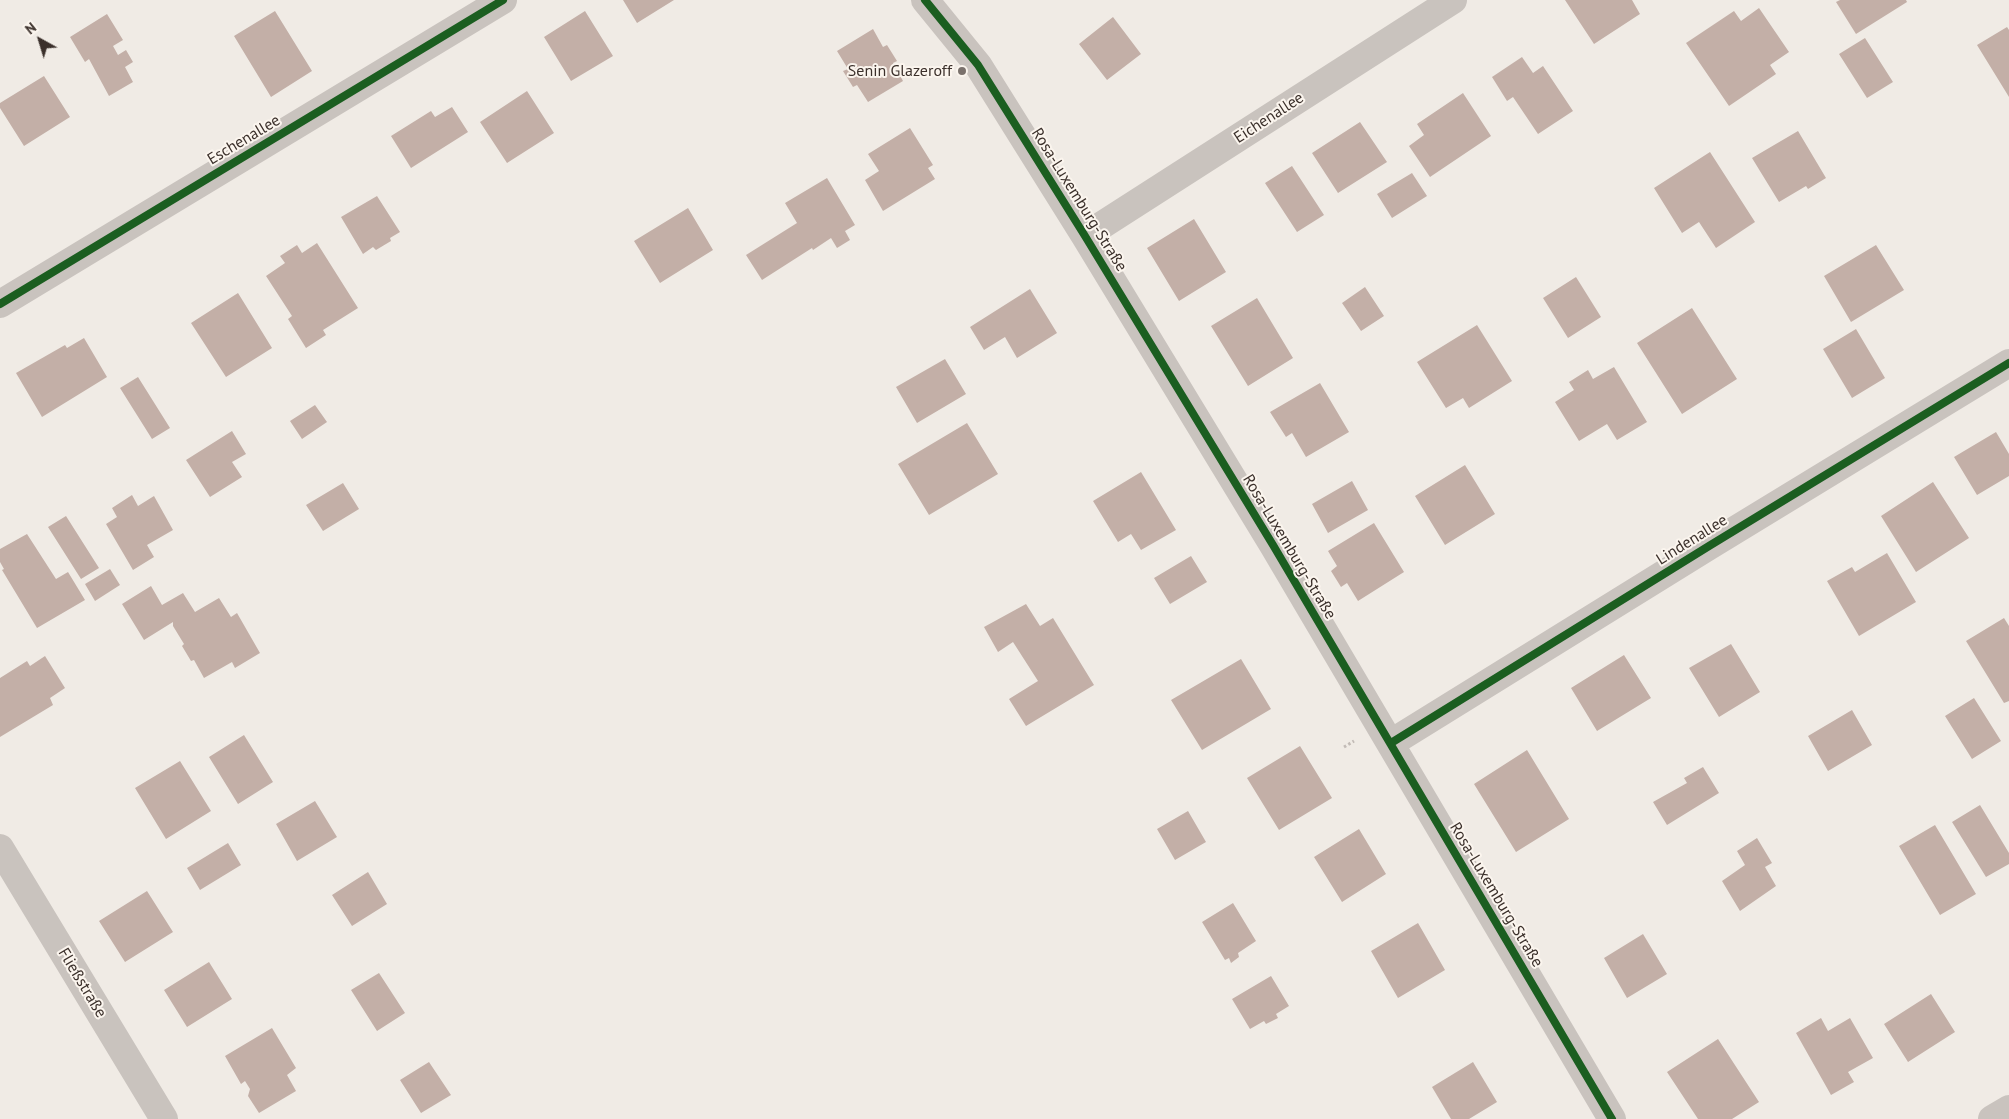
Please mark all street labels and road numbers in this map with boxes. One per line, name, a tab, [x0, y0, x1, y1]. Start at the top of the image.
street label: Eichenallee	[1231, 88, 1307, 148]
street label: Eschenallee	[204, 111, 284, 169]
street label: Rosa-Luxemburg-Straße	[1027, 125, 1131, 275]
street label: Rosa-Luxemburg-Straße	[1238, 471, 1340, 623]
street label: Lindenallee	[1653, 511, 1731, 569]
street label: Rosa-Luxemburg-Straße	[1445, 819, 1547, 971]
street label: Fließstraße	[54, 945, 110, 1021]

